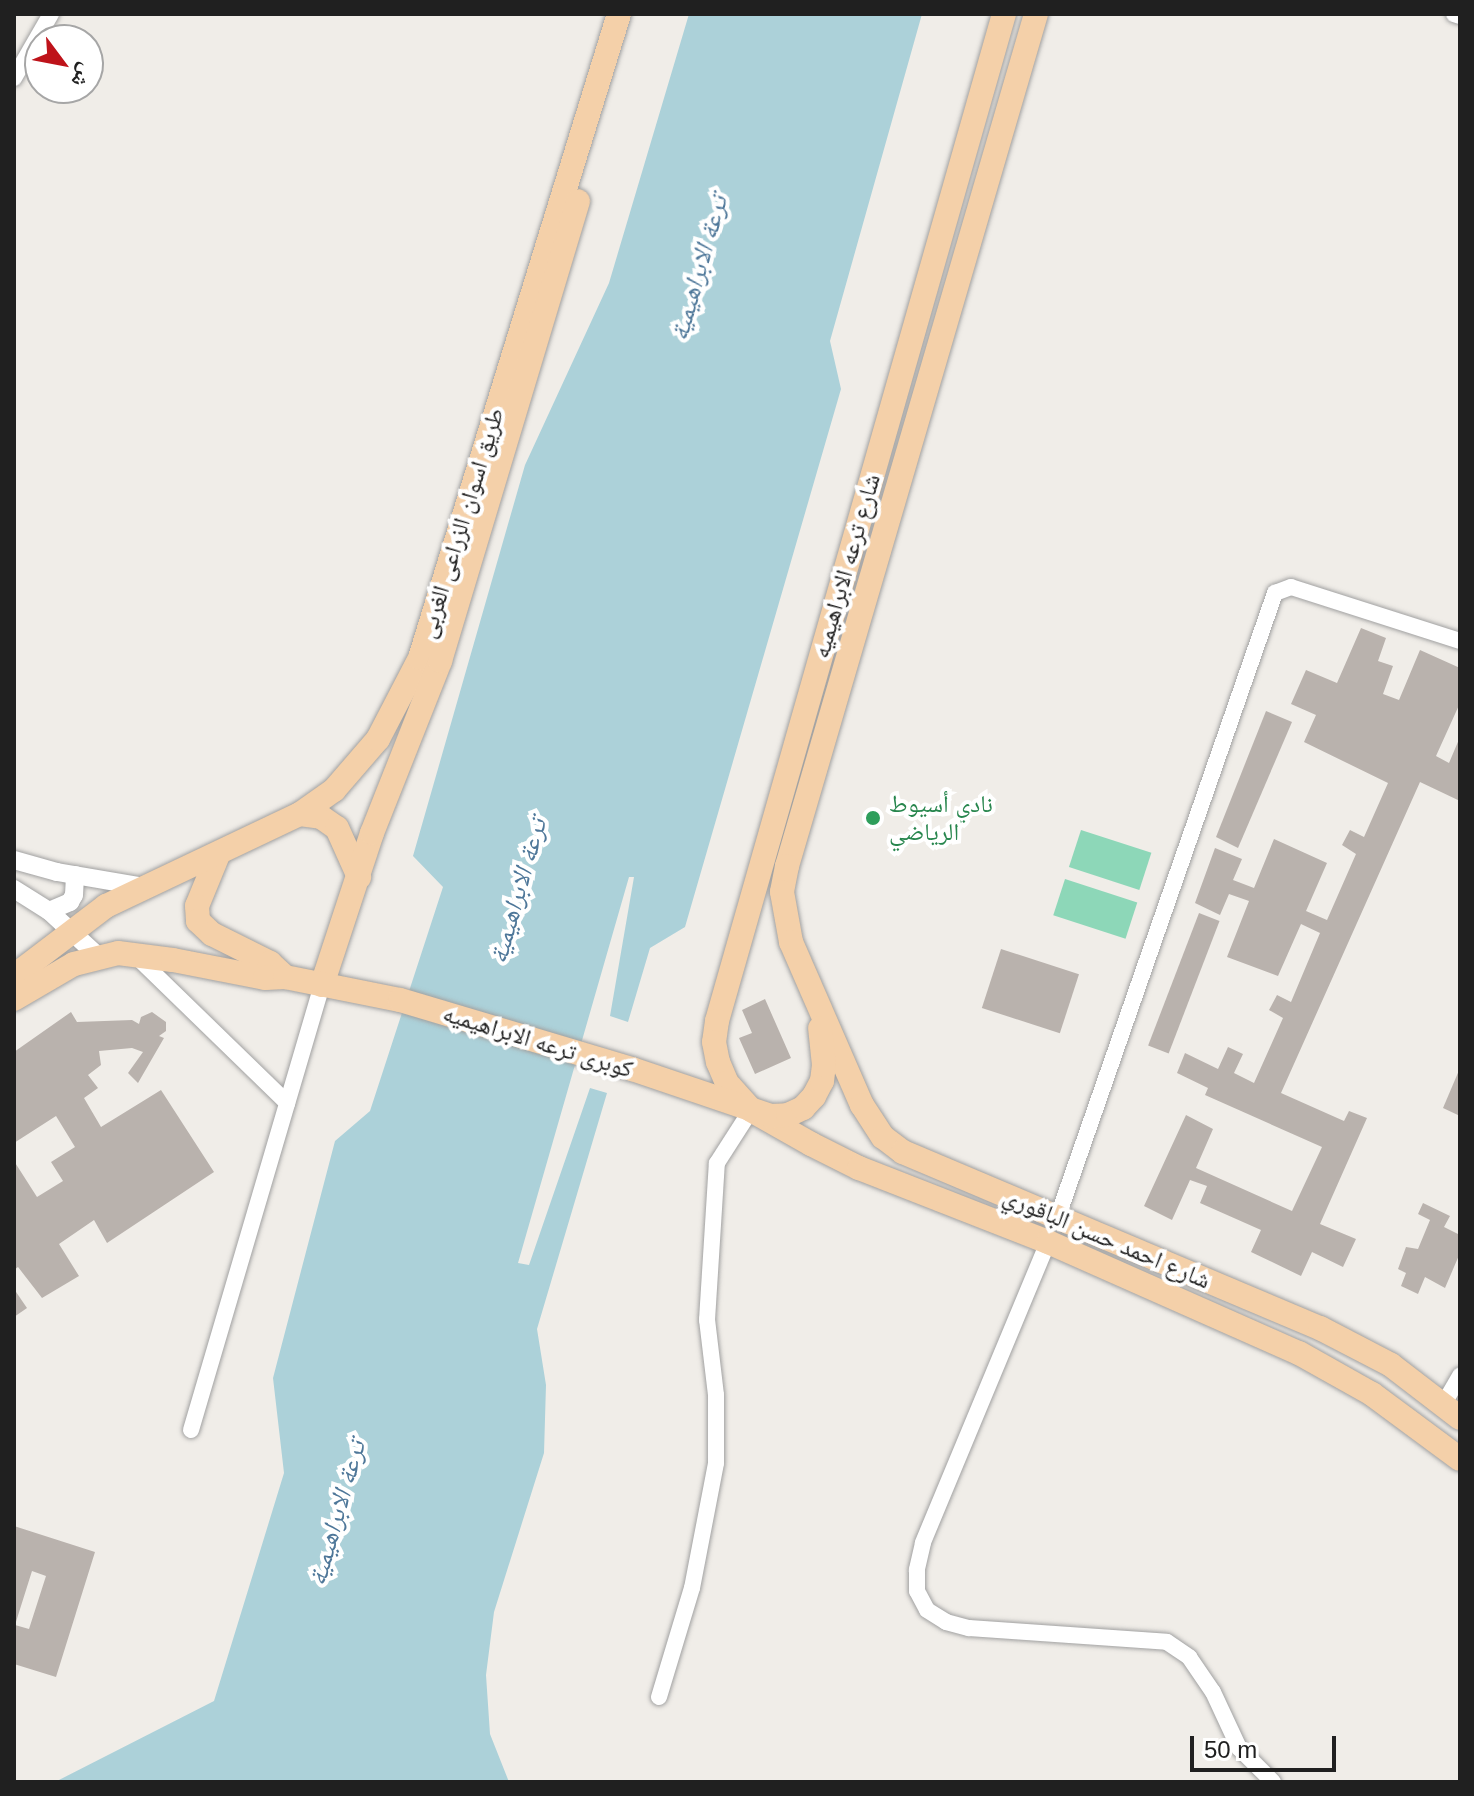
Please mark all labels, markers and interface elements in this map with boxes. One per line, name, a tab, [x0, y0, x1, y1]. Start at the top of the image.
north arrow	[24, 24, 104, 104]
text: ش	[66, 59, 100, 92]
water label: ترعة الابراهيمية	[663, 192, 735, 344]
street label: طريق اسوان الزراعى الغربى	[412, 404, 510, 642]
street label: شارع ترعه الابراهيميه	[806, 471, 886, 661]
place label: نادي أسيوط الرياضي	[889, 790, 993, 846]
marker: نادي أسيوط الرياضي	[864, 809, 882, 827]
water label: ترعة الابراهيمية	[482, 815, 554, 967]
street label: كوبرى ترعه الابراهيميه	[440, 998, 636, 1084]
street label: شارع احمد حسن الباقوري	[999, 1181, 1215, 1295]
water label: ترعة الابراهيمية	[301, 1437, 373, 1589]
scale bar	[1194, 1720, 1340, 1770]
text: 50 m	[1204, 1736, 1257, 1763]

